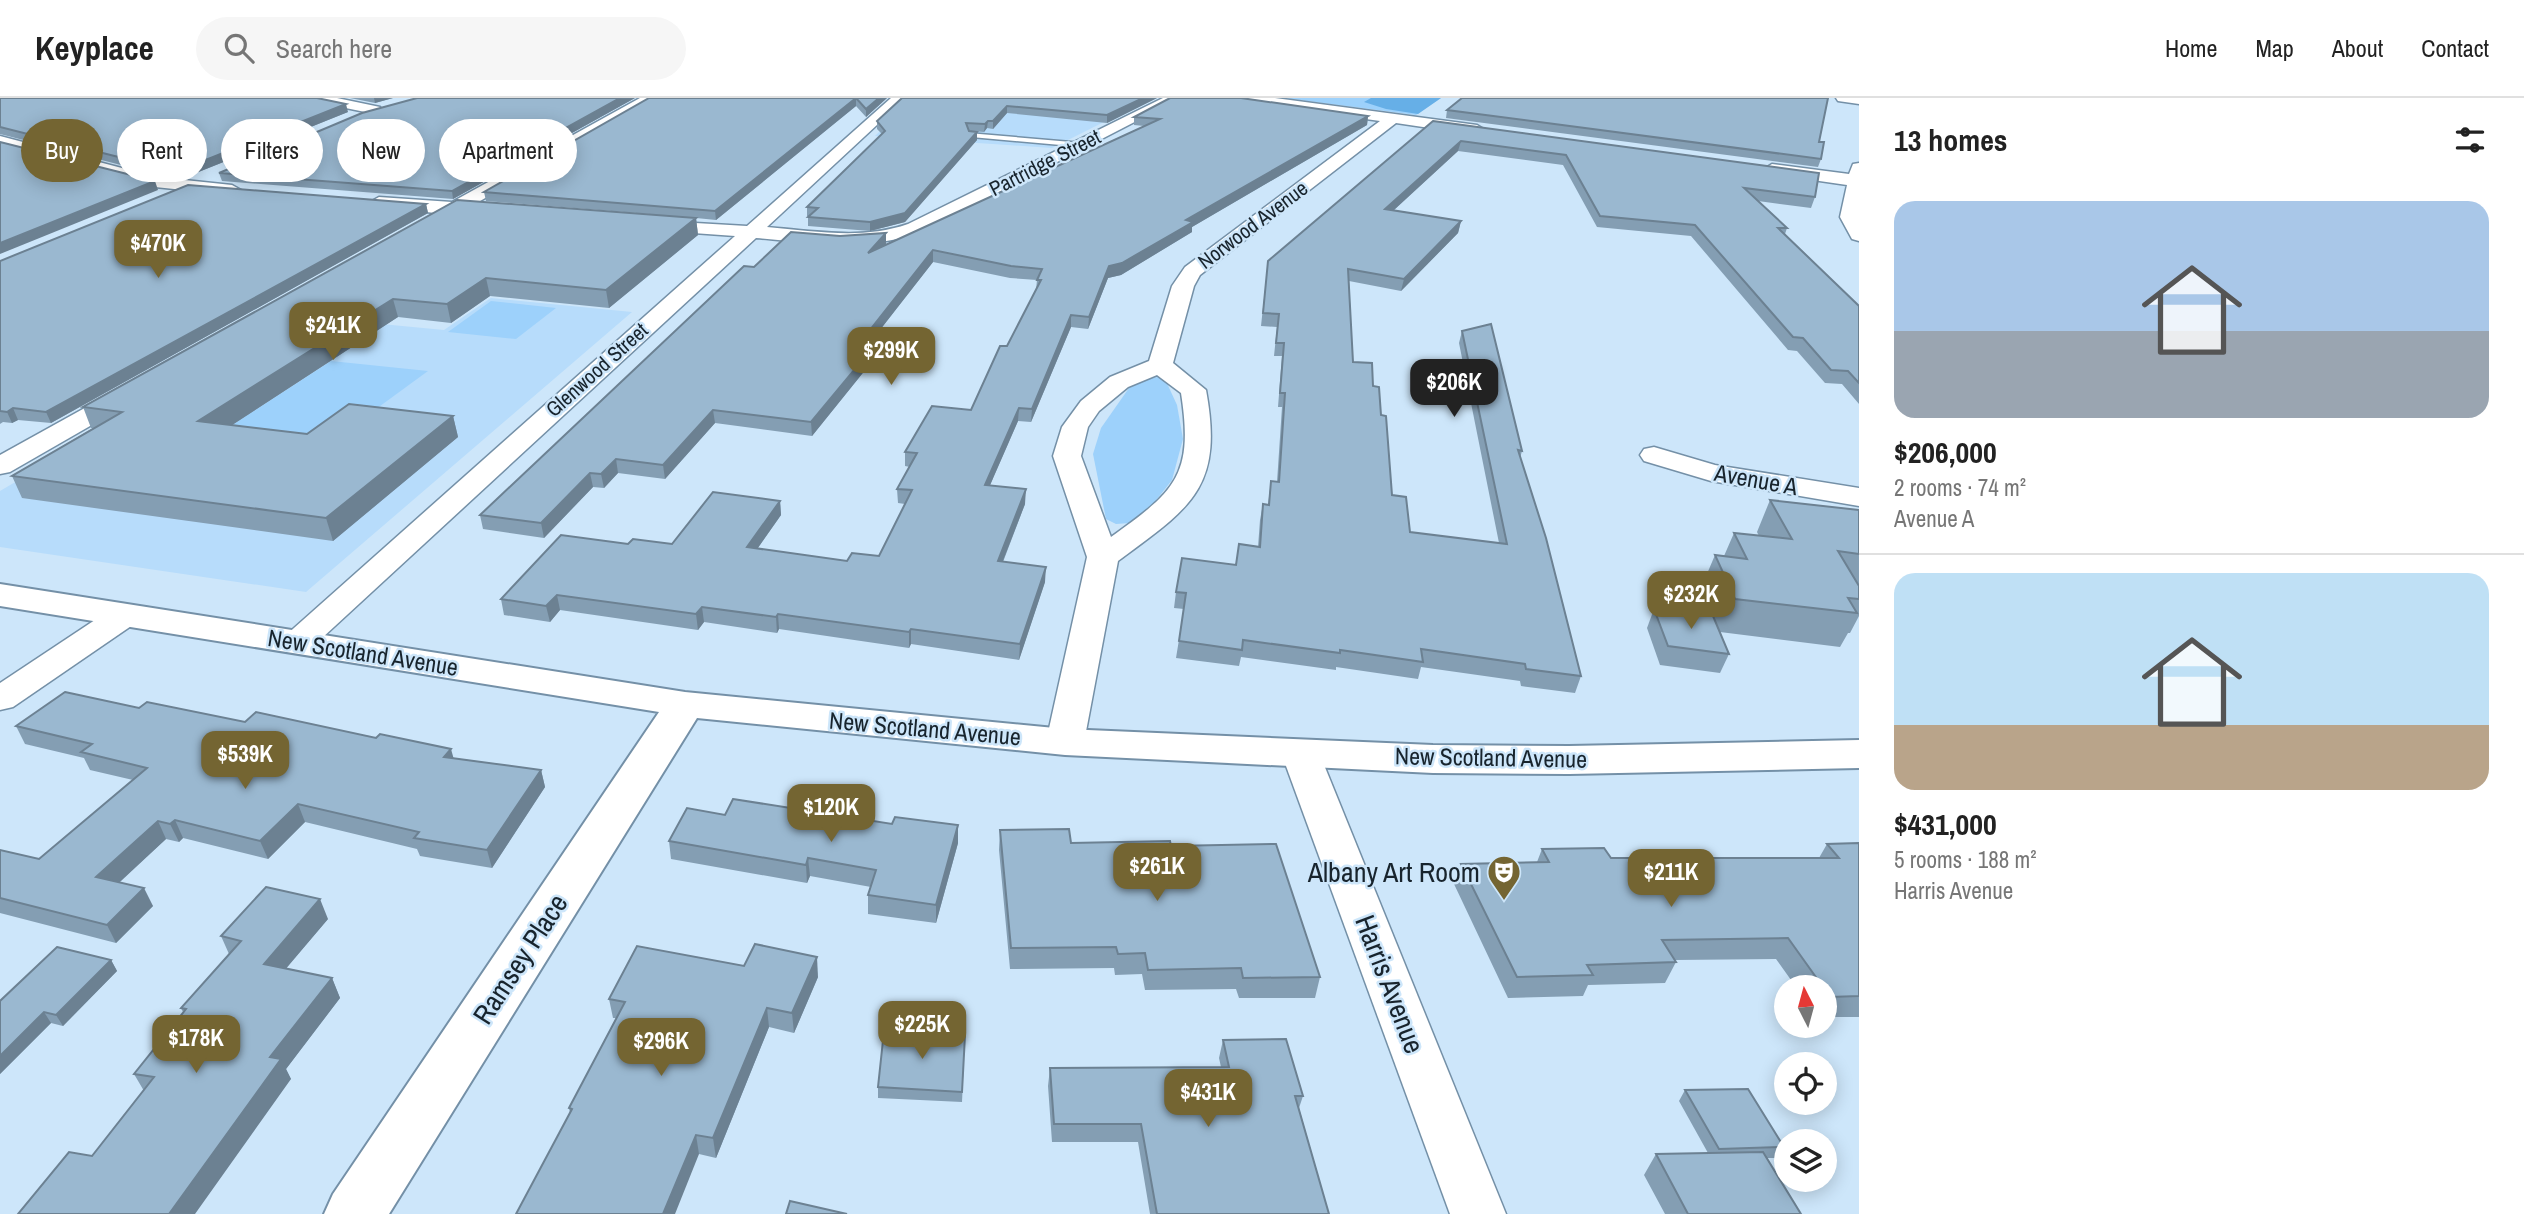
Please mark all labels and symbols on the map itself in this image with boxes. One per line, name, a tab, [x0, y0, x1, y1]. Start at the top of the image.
street label: Partridge Street	[984, 122, 1106, 203]
street label: Norwood Avenue	[1192, 174, 1314, 276]
pin: $470K	[109, 220, 207, 280]
pin: $241K	[284, 302, 382, 362]
street label: Glenwood Street	[539, 316, 654, 423]
pin: $299K	[842, 328, 940, 387]
pin: $206K	[1405, 360, 1503, 419]
street label: Avenue A	[1711, 456, 1801, 502]
pin: $232K	[1642, 572, 1740, 631]
street label: New Scotland Avenue	[266, 621, 461, 683]
street label: New Scotland Avenue	[828, 704, 1022, 752]
pin: $539K	[196, 732, 294, 791]
street label: New Scotland Avenue	[1395, 739, 1587, 775]
pin: $120K	[782, 784, 880, 844]
pin: $261K	[1108, 844, 1206, 903]
pin: $211K	[1622, 850, 1720, 909]
place label: Albany Art Room	[1307, 853, 1480, 891]
theatre icon: Albany Art Room	[1485, 853, 1523, 902]
street label: Ramsey Place	[464, 887, 576, 1031]
street label: Harris Avenue	[1346, 909, 1434, 1059]
north arrow	[1774, 975, 1838, 1038]
pin: $225K	[873, 1002, 971, 1061]
pin: $178K	[147, 1016, 245, 1075]
pin: $296K	[612, 1018, 710, 1078]
pin: $431K	[1159, 1070, 1257, 1129]

